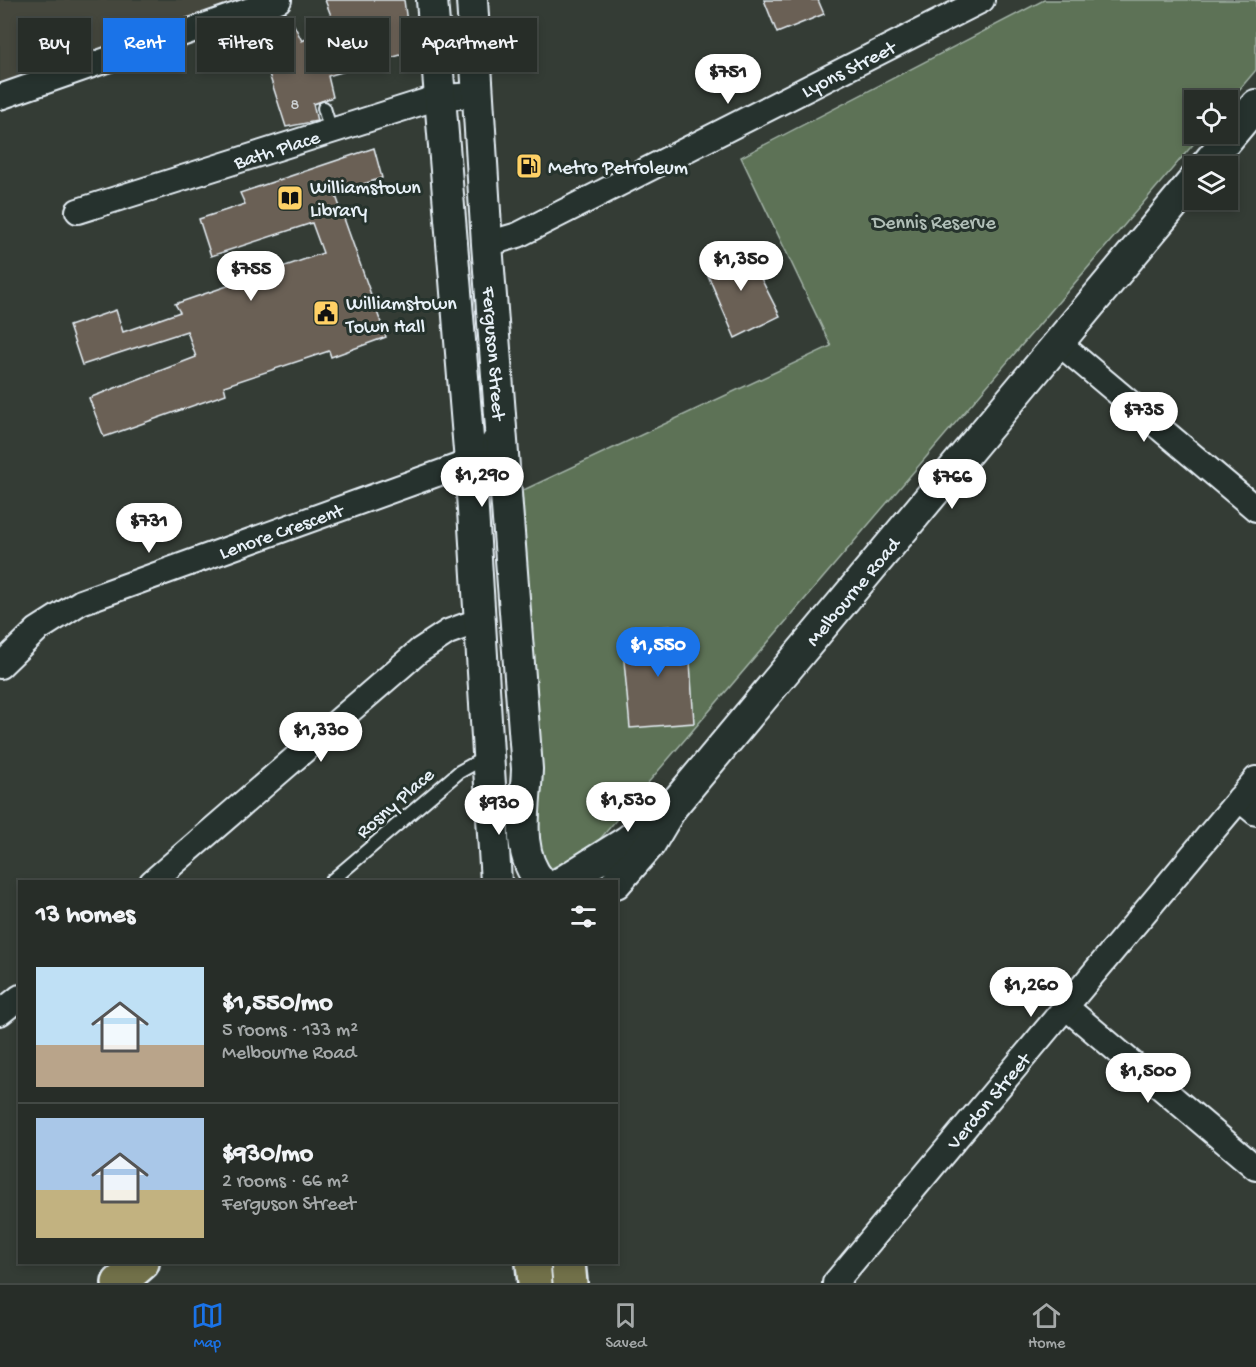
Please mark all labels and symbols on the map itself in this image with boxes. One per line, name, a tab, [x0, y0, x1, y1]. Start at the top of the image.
street label: Lyons Street	[798, 37, 902, 105]
pin: $751	[692, 54, 764, 105]
house number: 8	[291, 97, 300, 116]
street label: Bath Place	[231, 127, 324, 176]
fuel station icon: Metro Petroleum	[514, 151, 544, 181]
place label: Metro Petroleum	[548, 158, 688, 181]
place label: Williamstown Library	[310, 178, 421, 224]
library icon: Williamstown Library	[275, 183, 305, 213]
park label: Dennis Reserve	[870, 213, 996, 236]
pin: $1,350	[692, 241, 790, 292]
pin: $755	[215, 251, 287, 302]
street label: Ferguson Street	[475, 285, 509, 423]
place label: Williamstown Town Hall	[345, 294, 457, 340]
public building icon: Williamstown Town Hall	[311, 298, 341, 328]
pin: $735	[1108, 392, 1180, 443]
pin: $1,290	[433, 457, 531, 508]
pin: $766	[916, 459, 988, 510]
street label: Lenore Crescent	[217, 500, 349, 566]
pin: $731	[113, 503, 185, 554]
street label: Melbourne Road	[803, 532, 908, 652]
pin: $1,550	[609, 627, 707, 678]
pin: $1,330	[272, 712, 370, 763]
street label: Rosny Place	[353, 764, 441, 845]
pin: $1,530	[579, 782, 677, 833]
pin: $930	[463, 785, 535, 836]
pin: $1,260	[982, 967, 1080, 1018]
street label: Verdon Street	[943, 1048, 1038, 1156]
pin: $1,500	[1099, 1053, 1197, 1104]

